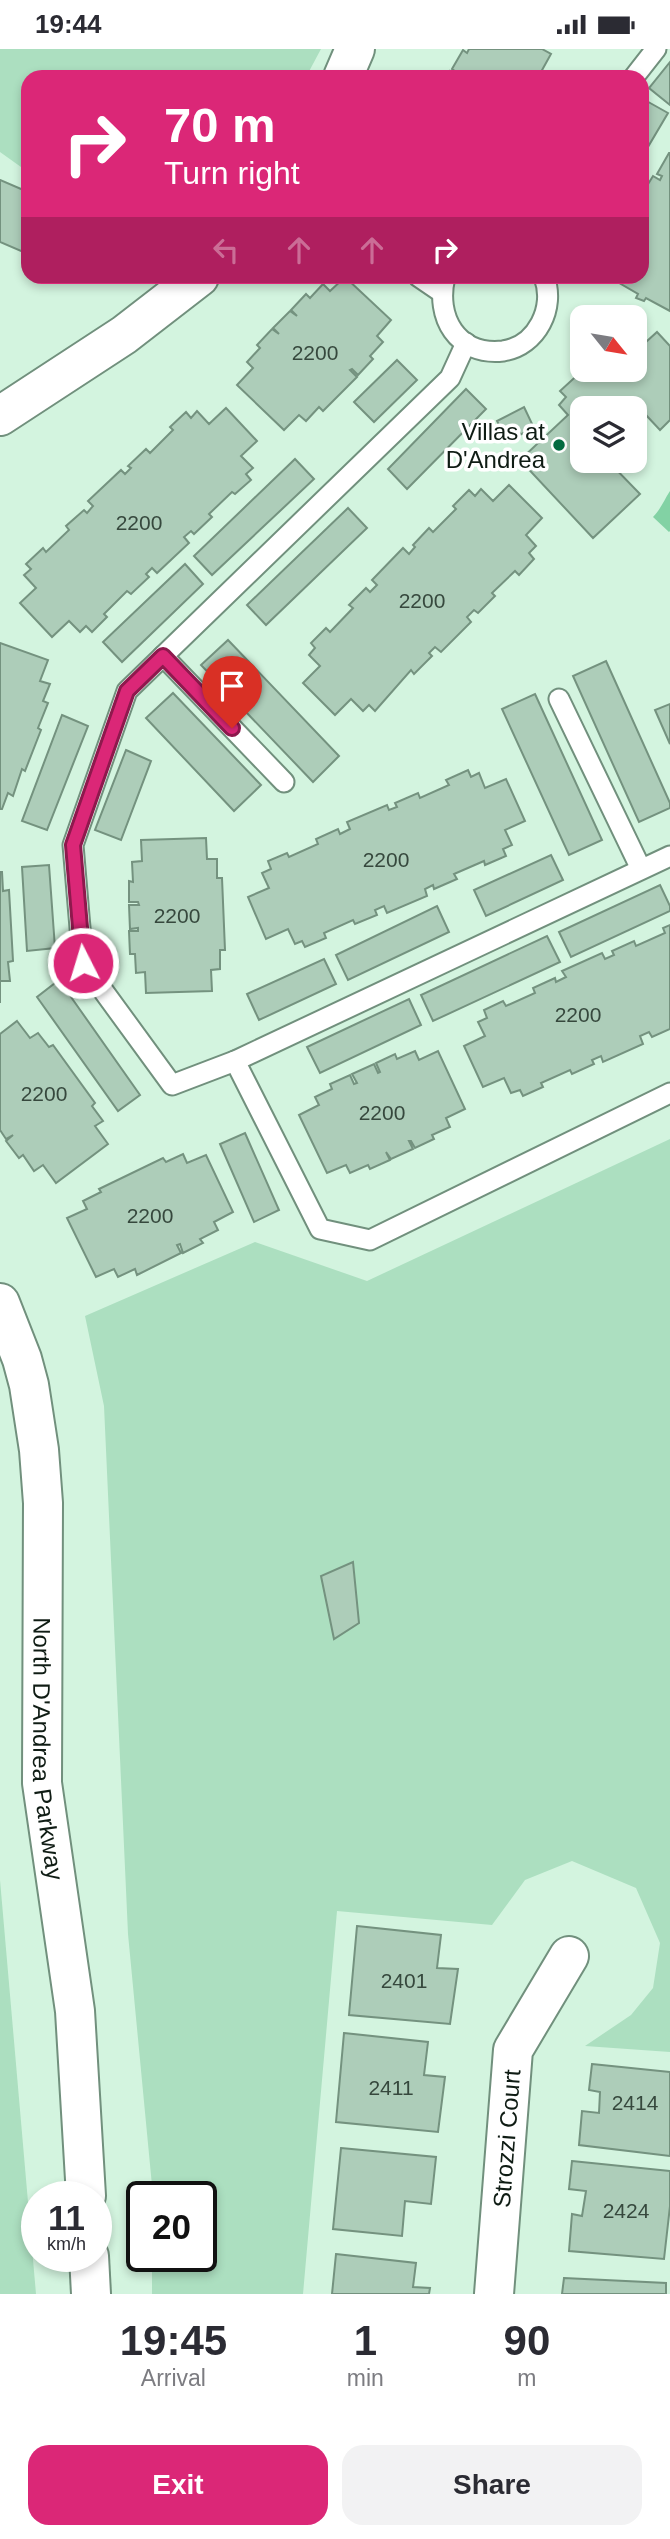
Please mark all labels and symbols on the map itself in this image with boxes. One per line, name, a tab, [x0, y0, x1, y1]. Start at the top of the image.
north arrow	[570, 305, 648, 381]
house number: 2200	[292, 341, 338, 364]
place label: Villas at D'Andrea	[446, 418, 546, 473]
marker: Villas at D'Andrea	[551, 437, 567, 453]
house number: 2200	[116, 511, 162, 534]
house number: 2200	[399, 589, 445, 612]
pin	[202, 656, 262, 728]
house number: 2200	[363, 848, 409, 871]
house number: 2200	[154, 904, 200, 927]
position arrow	[46, 926, 120, 1000]
house number: 2200	[555, 1003, 601, 1026]
house number: 2200	[21, 1082, 67, 1105]
house number: 2200	[359, 1101, 405, 1124]
house number: 2200	[127, 1204, 173, 1227]
street label: North D'Andrea Parkway	[28, 1617, 69, 1882]
house number: 2401	[381, 1969, 427, 1992]
street label: Strozzi Court	[487, 2068, 525, 2209]
house number: 2411	[368, 2076, 414, 2099]
house number: 2414	[612, 2091, 659, 2114]
speed limit sign: 20	[126, 2181, 217, 2272]
house number: 2424	[603, 2199, 650, 2222]

